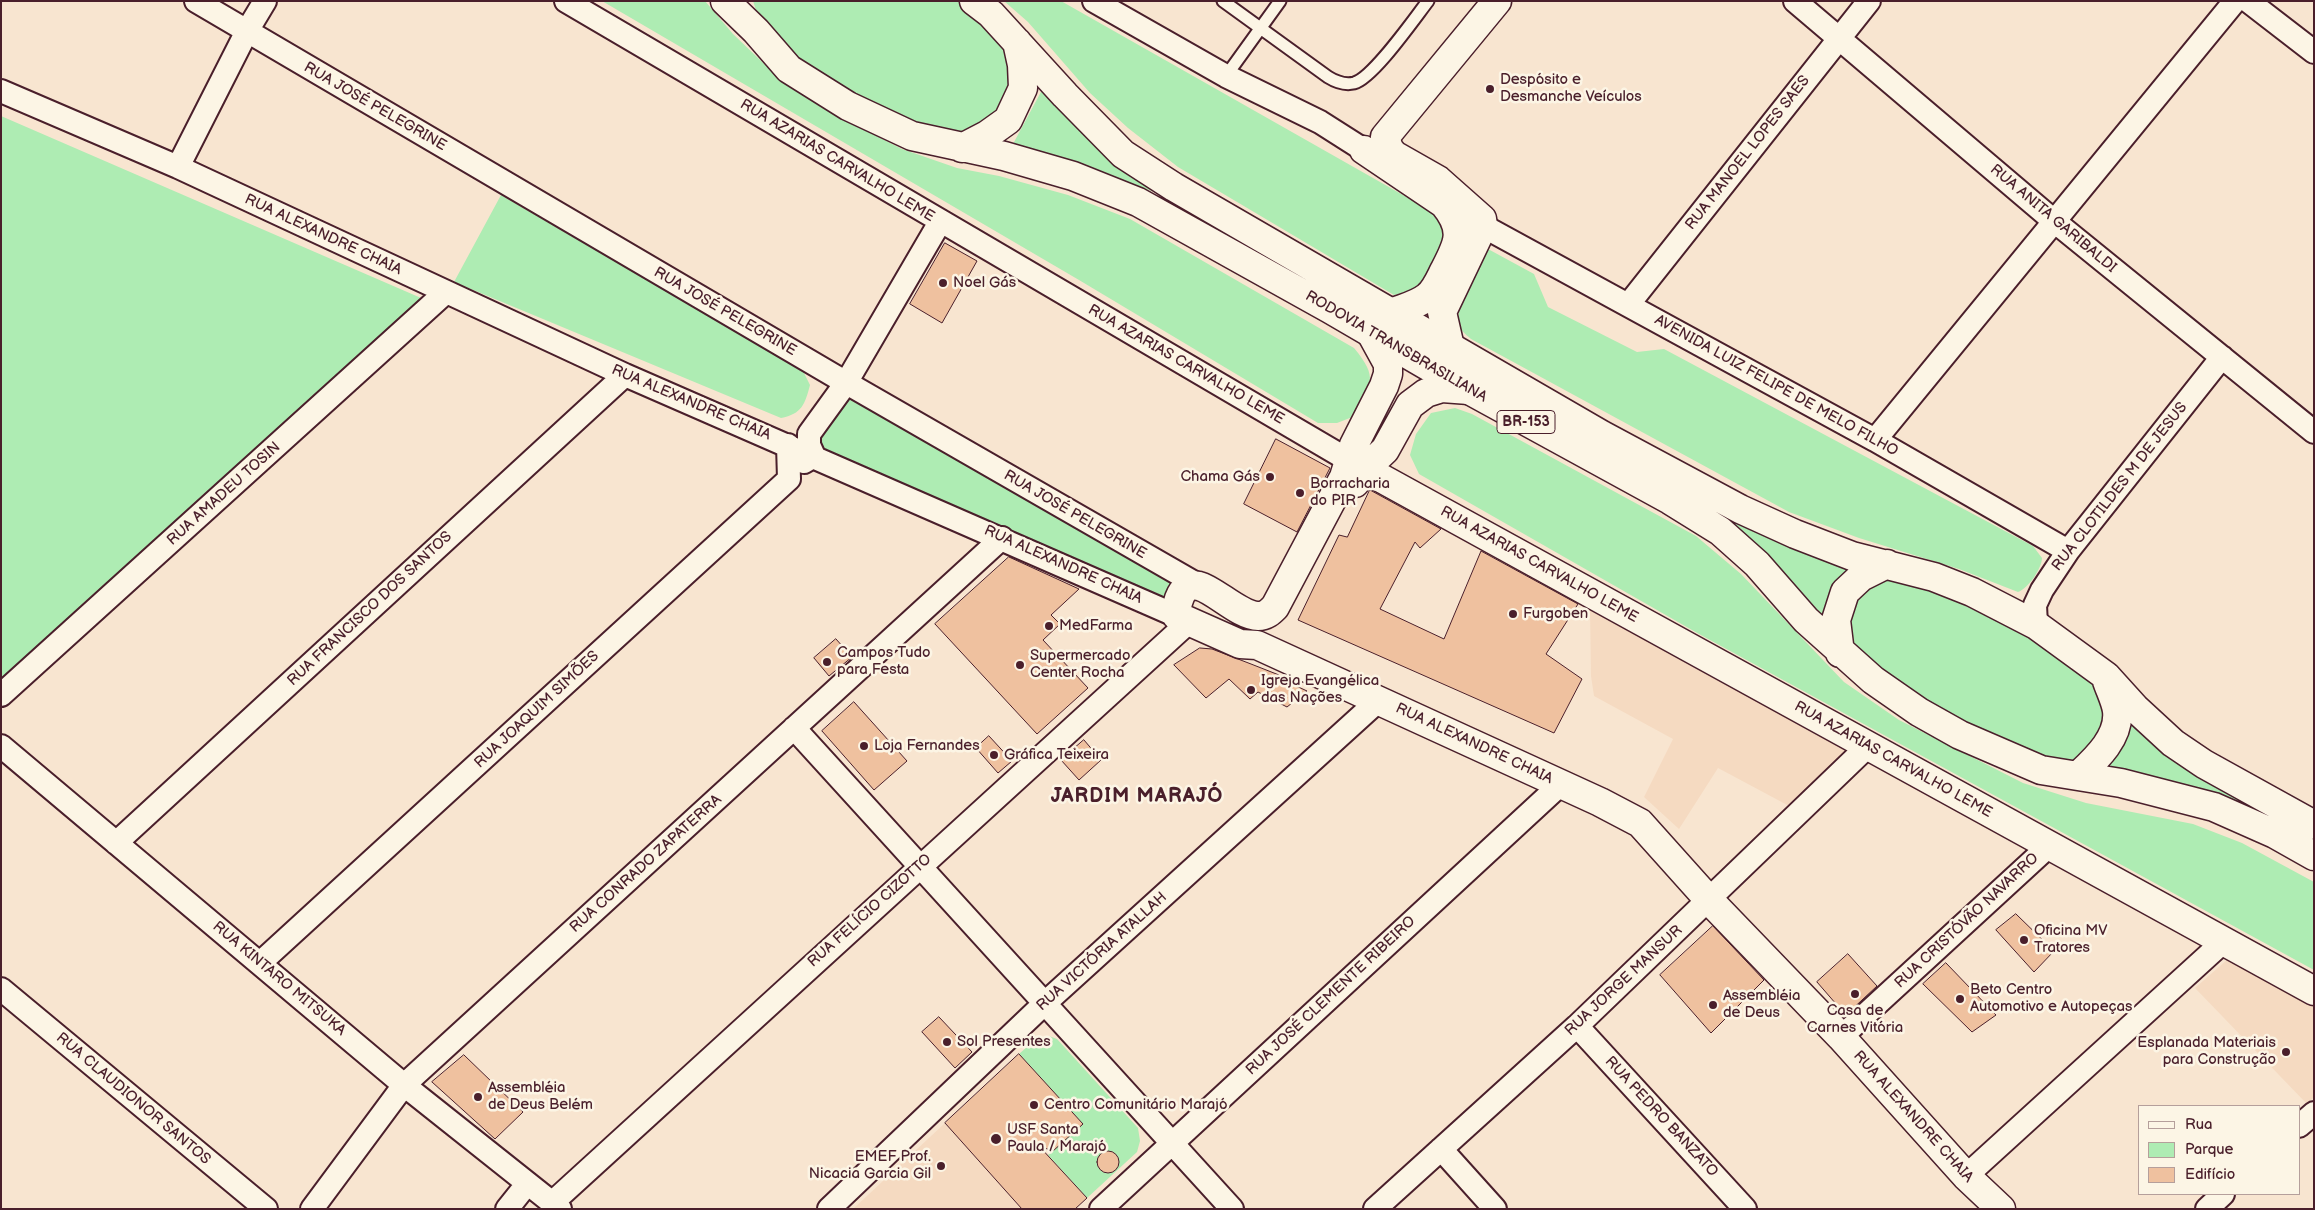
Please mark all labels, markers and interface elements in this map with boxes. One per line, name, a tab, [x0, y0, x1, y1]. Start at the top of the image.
street label: RUA JOSÉ PELEGRINE	[300, 59, 450, 155]
place label: Despósito e Desmanche Veículos	[1500, 71, 1642, 106]
street label: RUA MANOEL LOPES SAES	[1682, 72, 1814, 234]
marker: Despósito e Desmanche Veículos	[1484, 83, 1496, 95]
street label: RUA AZARIAS CARVALHO LEME	[737, 96, 937, 226]
street label: RUA ANITA GARIBALDI	[1986, 161, 2120, 277]
street label: RUA ALEXANDRE CHAIA	[242, 191, 404, 279]
street label: RUA JOSÉ PELEGRINE	[650, 264, 800, 360]
place label: Noel Gás	[953, 274, 1016, 292]
marker: Noel Gás	[937, 277, 949, 289]
street label: RODOVIA TRANSBRASILIANA	[1302, 287, 1490, 407]
street label: RUA AZARIAS CARVALHO LEME	[1085, 301, 1287, 429]
street label: AVENIDA LUIZ FELIPE DE MELO FILHO	[1651, 311, 1901, 461]
street label: RUA ALEXANDRE CHAIA	[609, 361, 773, 445]
street label: RUA CLOTILDES M DE JESUS	[2048, 399, 2192, 575]
road number: BR-153	[1497, 411, 1555, 434]
street label: RUA AMADEU TOSIN	[164, 438, 284, 550]
street label: RUA JOSÉ PELEGRINE	[1000, 467, 1150, 563]
place label: Chama Gás	[1180, 468, 1260, 486]
marker: Chama Gás	[1264, 471, 1276, 483]
place label: Borracharia do PIR	[1310, 475, 1390, 510]
marker: Borracharia do PIR	[1294, 487, 1306, 499]
street label: RUA AZARIAS CARVALHO LEME	[1437, 503, 1641, 627]
street label: RUA ALEXANDRE CHAIA	[981, 522, 1145, 608]
street label: RUA FRANCISCO DOS SANTOS	[284, 528, 456, 690]
place label: Furgoben	[1523, 605, 1588, 623]
marker: Furgoben	[1507, 608, 1519, 620]
place label: MedFarma	[1059, 617, 1133, 635]
marker: MedFarma	[1043, 620, 1055, 632]
place label: Campos Tudo para Festa	[837, 644, 931, 679]
place label: Supermercado Center Rocha	[1030, 647, 1130, 682]
street label: RUA JOAQUIM SIMÕES	[471, 648, 603, 772]
marker: Campos Tudo para Festa	[821, 656, 833, 668]
marker: Supermercado Center Rocha	[1014, 659, 1026, 671]
place label: Igreja Evangélica das Nações	[1261, 672, 1379, 707]
marker: Igreja Evangélica das Nações	[1245, 684, 1257, 696]
street label: RUA AZARIAS CARVALHO LEME	[1791, 698, 1995, 822]
street label: RUA ALEXANDRE CHAIA	[1393, 700, 1555, 788]
place label: Loja Fernandes	[874, 737, 980, 755]
marker: Loja Fernandes	[858, 740, 870, 752]
place label: Gráfica Teixeira	[1004, 746, 1109, 764]
marker: Gráfica Teixeira	[988, 749, 1000, 761]
district label: JARDIM MARAJÓ	[1049, 785, 1225, 809]
street label: RUA CONRADO ZAPATERRA	[567, 791, 725, 937]
street label: RUA CRISTÓVÃO NAVARRO	[1891, 850, 2043, 992]
street label: RUA FELÍCIO CIZOTTO	[804, 851, 936, 971]
street label: RUA VICTÓRIA ATALLAH	[1033, 889, 1171, 1015]
street label: RUA JOSÉ CLEMENTE RIBEIRO	[1243, 913, 1419, 1079]
street label: RUA KINTARO MITSUKA	[209, 918, 349, 1040]
street label: RUA JORGE MANSUR	[1562, 922, 1686, 1040]
place label: Oficina MV Tratores	[2034, 922, 2107, 957]
marker: Oficina MV Tratores	[2018, 934, 2030, 946]
place label: Beto Centro Automotivo e Autopeças	[1970, 981, 2132, 1016]
place label: Assembléia de Deus	[1723, 987, 1801, 1022]
marker: Casa de Carnes Vitória	[1849, 988, 1861, 1000]
marker: Beto Centro Automotivo e Autopeças	[1954, 993, 1966, 1005]
marker: Assembléia de Deus	[1707, 999, 1719, 1011]
place label: Casa de Carnes Vitória	[1807, 1002, 1903, 1037]
street label: RUA CLAUDIONOR SANTOS	[52, 1029, 214, 1169]
place label: Sol Presentes	[957, 1033, 1051, 1051]
place label: Esplanada Materiais para Construção	[2137, 1034, 2276, 1069]
marker: Sol Presentes	[941, 1036, 953, 1048]
marker: Esplanada Materiais para Construção	[2280, 1046, 2292, 1058]
street label: RUA ALEXANDRE CHAIA	[1849, 1047, 1977, 1187]
street label: RUA PEDRO BANZATO	[1601, 1053, 1721, 1181]
place label: Assembléia de Deus Belém	[488, 1079, 593, 1114]
marker: Assembléia de Deus Belém	[472, 1091, 484, 1103]
place label: Centro Comunitário Marajó	[1044, 1096, 1227, 1114]
marker: Centro Comunitário Marajó	[1028, 1099, 1040, 1111]
legend	[2138, 1105, 2300, 1195]
text: Rua	[2185, 1115, 2213, 1134]
place label: USF Santa Paula / Marajó	[1007, 1121, 1106, 1156]
marker: USF Santa Paula / Marajó	[989, 1132, 1003, 1146]
text: Parque	[2185, 1140, 2233, 1159]
place label: EMEF Prof. Nicacia Garcia Gil	[809, 1148, 931, 1183]
marker: EMEF Prof. Nicacia Garcia Gil	[935, 1160, 947, 1172]
text: Edifício	[2185, 1165, 2235, 1184]

